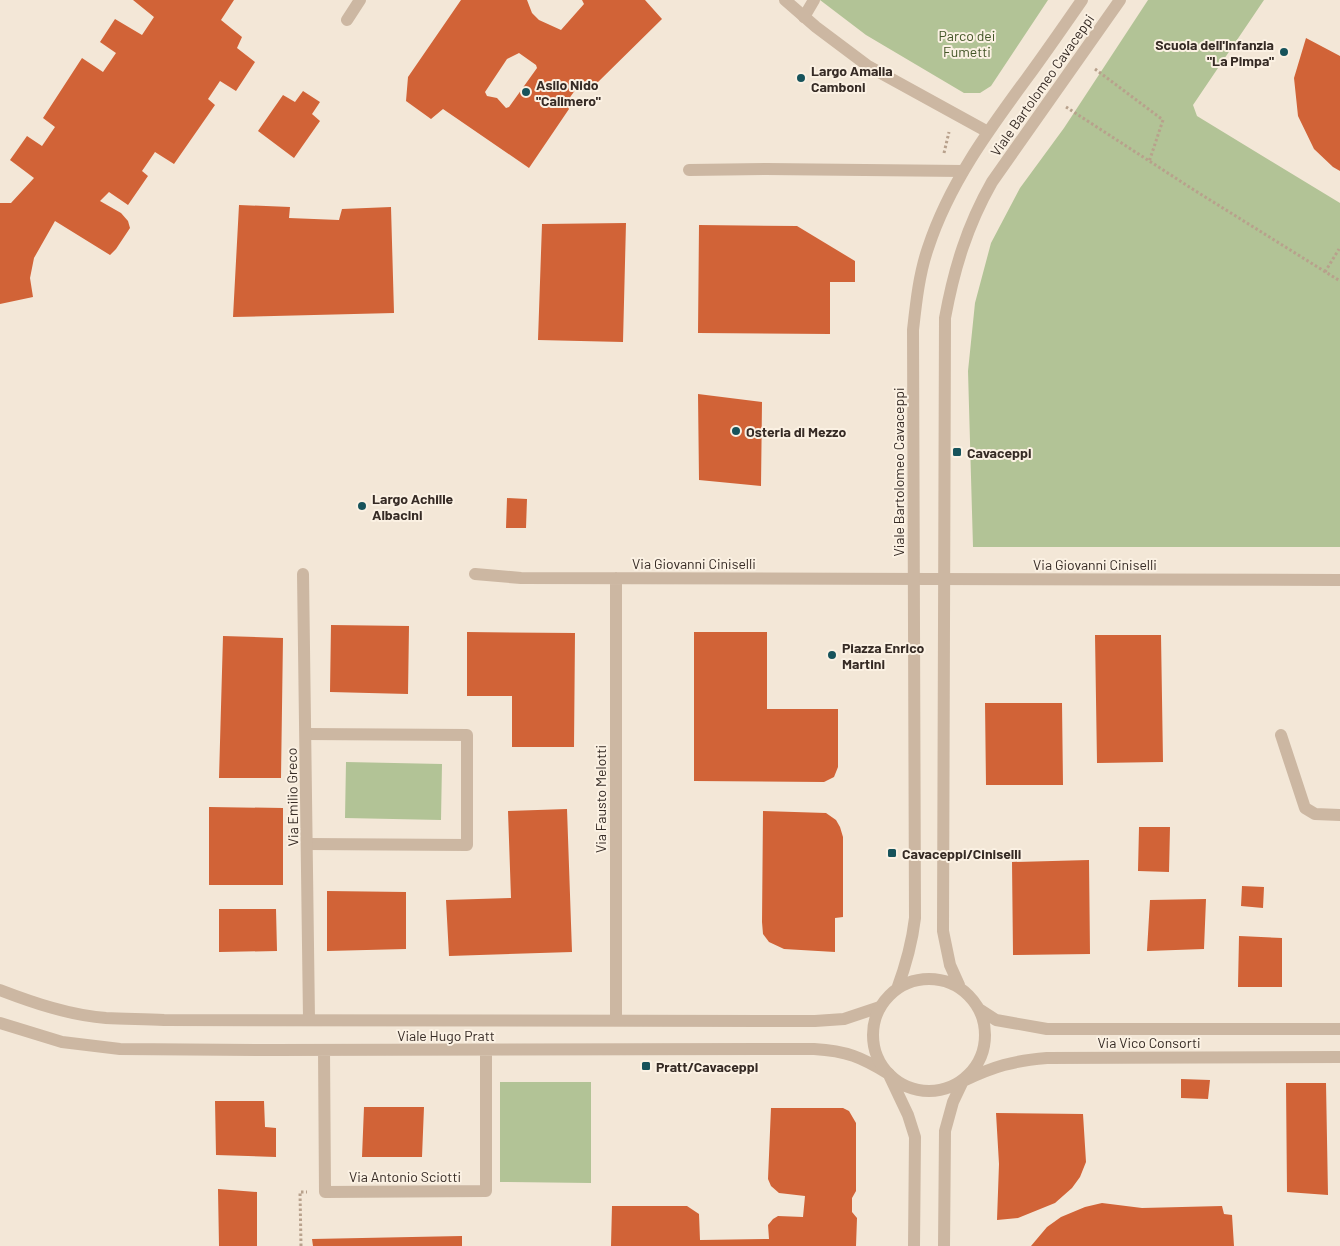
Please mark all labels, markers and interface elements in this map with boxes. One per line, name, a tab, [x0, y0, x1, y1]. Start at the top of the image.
street label: Viale Bartolomeo Cavaceppi	[987, 11, 1097, 159]
park label: Parco dei Fumetti	[939, 27, 995, 60]
place label: Scuola dell'Infanzia "La Pimpa"	[1155, 36, 1274, 69]
marker: Scuola dell'Infanzia "La Pimpa"	[1278, 46, 1290, 58]
place label: Largo Amalia Camboni	[811, 62, 893, 95]
marker: Largo Amalia Camboni	[795, 72, 807, 84]
place label: Asilo Nido "Calimero"	[536, 76, 601, 109]
marker: Asilo Nido "Calimero"	[520, 86, 532, 98]
street label: Viale Bartolomeo Cavaceppi	[890, 387, 907, 557]
place label: Osteria di Mezzo	[746, 423, 847, 440]
marker: Osteria di Mezzo	[730, 425, 742, 437]
place label: Cavaceppi	[967, 444, 1032, 461]
marker: Cavaceppi	[951, 446, 963, 458]
place label: Largo Achille Albacini	[372, 490, 454, 523]
marker: Largo Achille Albacini	[356, 500, 368, 512]
street label: Via Giovanni Ciniselli	[632, 555, 756, 572]
street label: Via Giovanni Ciniselli	[1033, 556, 1157, 573]
place label: Piazza Enrico Martini	[842, 639, 925, 672]
marker: Piazza Enrico Martini	[826, 649, 838, 661]
street label: Via Fausto Melotti	[592, 745, 609, 853]
street label: Via Emilio Greco	[283, 748, 301, 846]
place label: Cavaceppi/Ciniselli	[902, 845, 1021, 862]
marker: Cavaceppi/Ciniselli	[886, 847, 898, 859]
street label: Viale Hugo Pratt	[397, 1027, 495, 1044]
street label: Via Vico Consorti	[1097, 1034, 1201, 1051]
place label: Pratt/Cavaceppi	[656, 1058, 758, 1075]
marker: Pratt/Cavaceppi	[640, 1060, 652, 1072]
street label: Via Antonio Sciotti	[349, 1168, 461, 1185]

